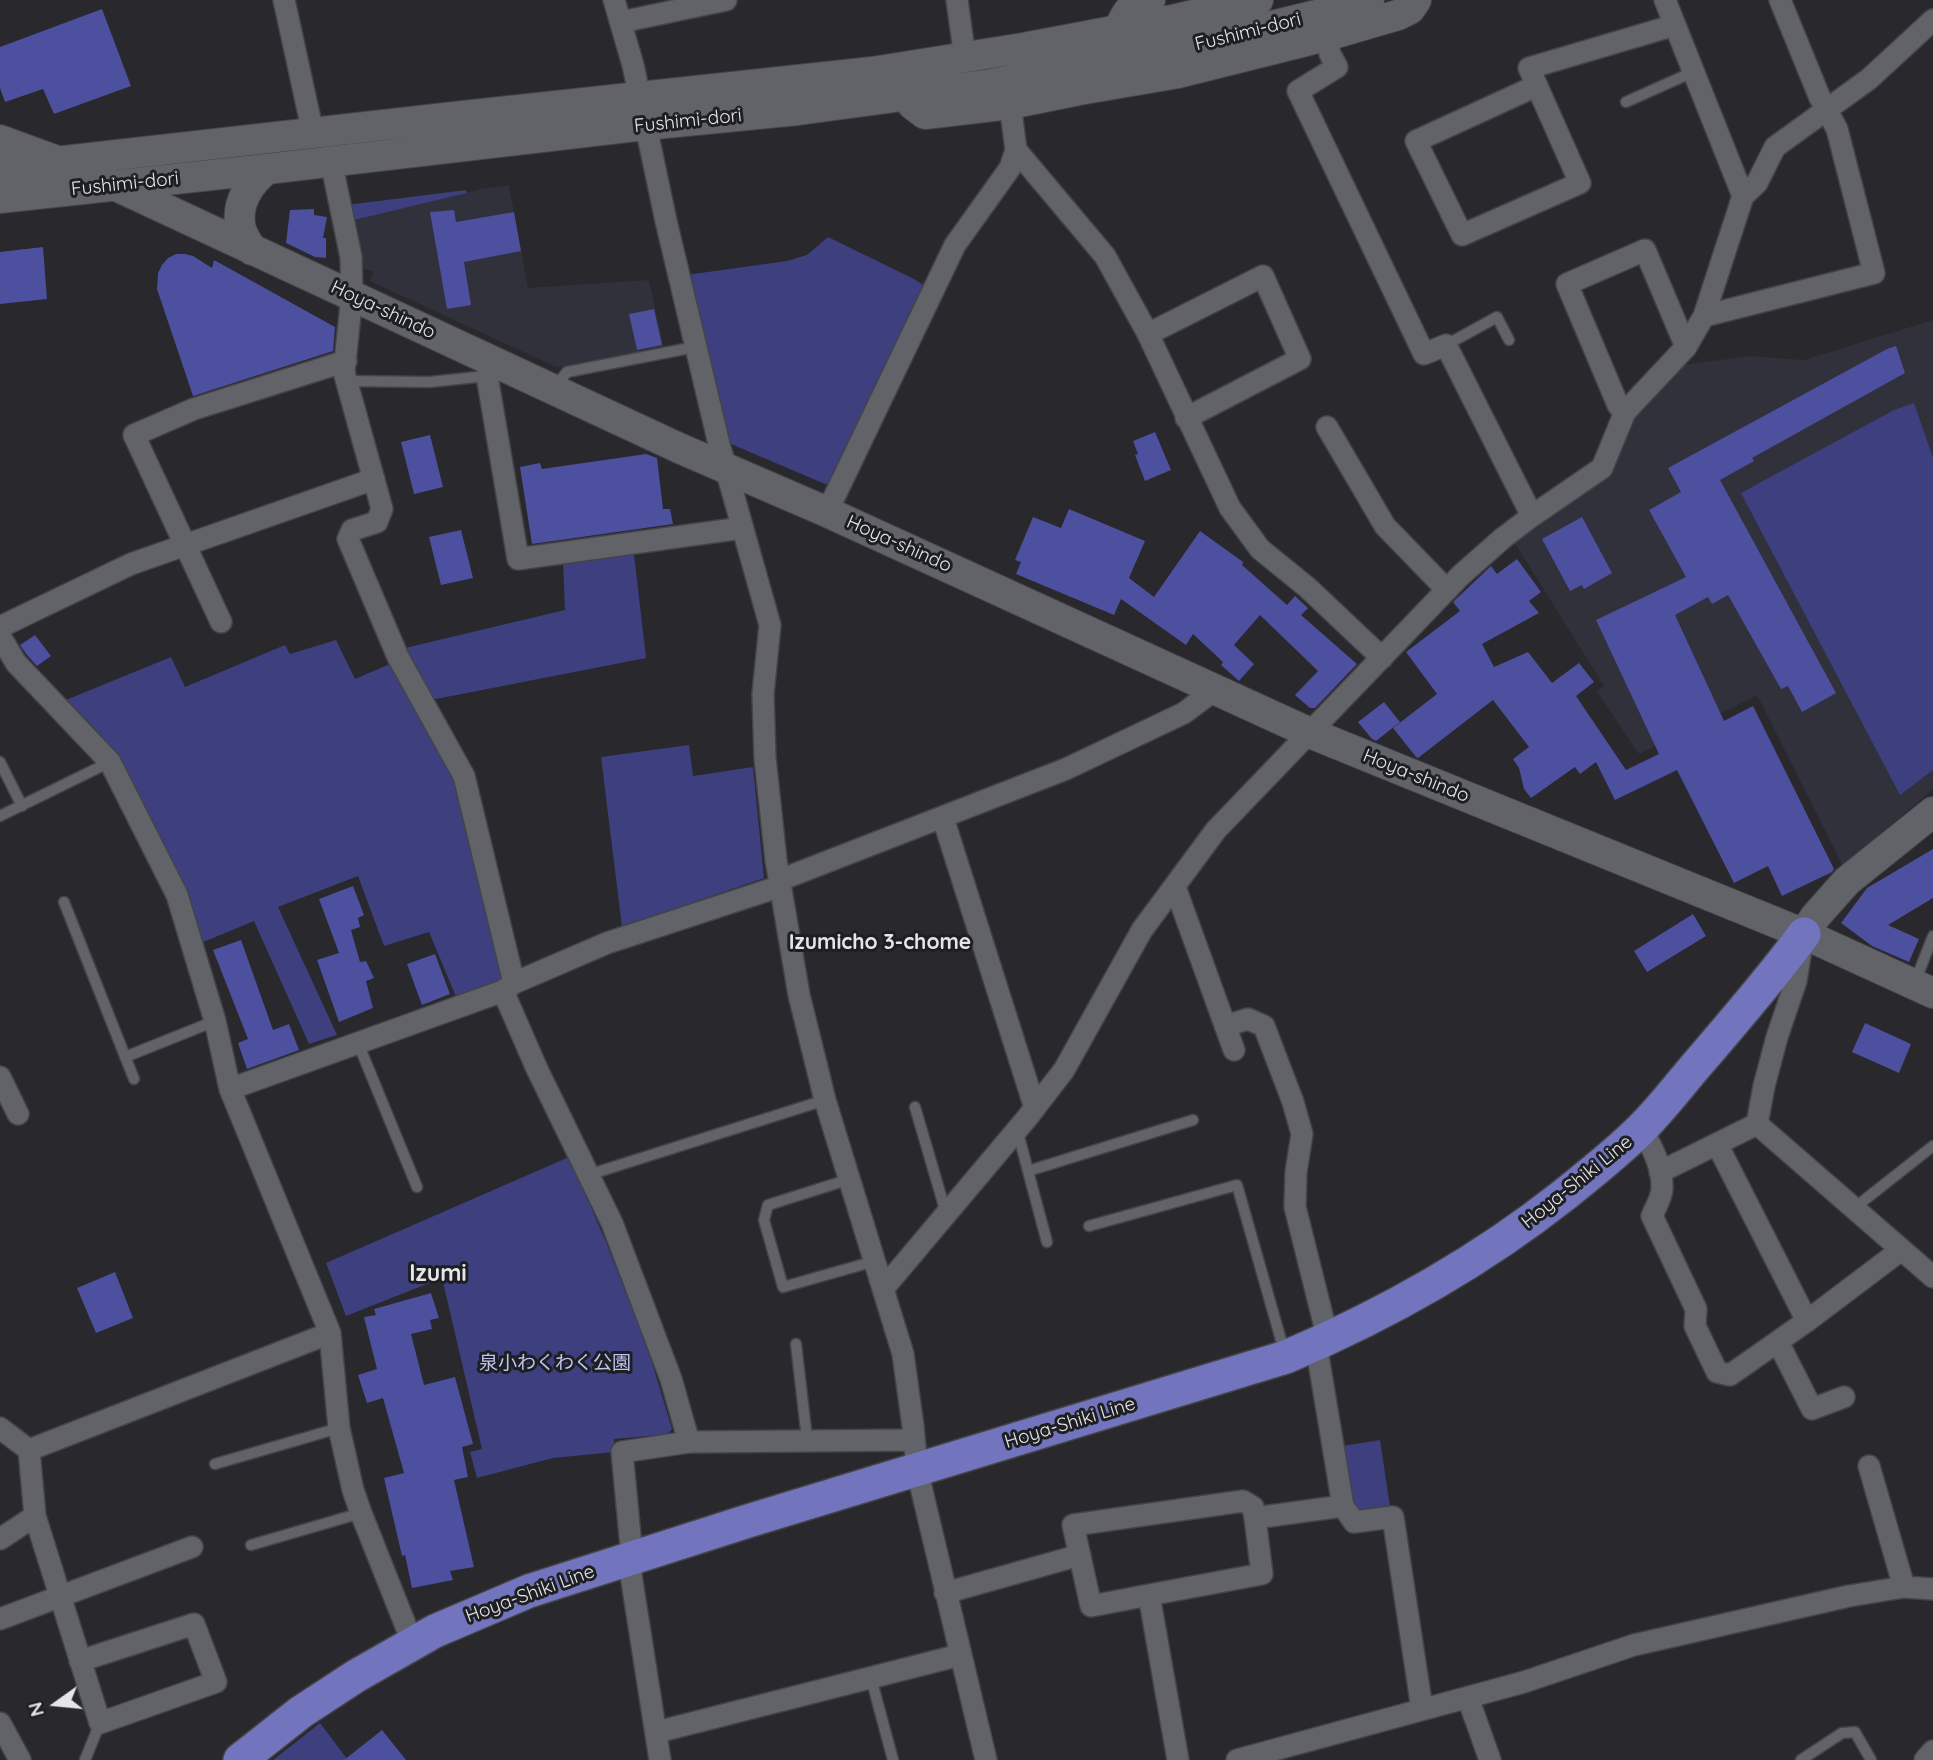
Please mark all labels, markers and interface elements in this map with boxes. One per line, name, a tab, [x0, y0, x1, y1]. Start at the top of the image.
street label: Fushimi-dori	[1193, 8, 1303, 56]
street label: Fushimi-dori	[633, 104, 743, 138]
street label: Fushimi-dori	[70, 167, 180, 201]
street label: Hoya-shindo	[327, 276, 439, 344]
street label: Hoya-shindo	[843, 511, 955, 577]
street label: Hoya-shindo	[1360, 744, 1472, 808]
district label: Izumicho 3-chome	[789, 930, 971, 956]
street label: Hoya-Shiki Line	[1517, 1130, 1637, 1234]
district label: Izumi	[409, 1260, 467, 1288]
park label: 泉小わくわく公園	[479, 1352, 631, 1374]
street label: Hoya-Shiki Line	[1002, 1392, 1138, 1454]
street label: Hoya-Shiki Line	[462, 1560, 598, 1628]
north arrow	[21, 1669, 91, 1739]
text: N	[22, 1700, 49, 1719]

